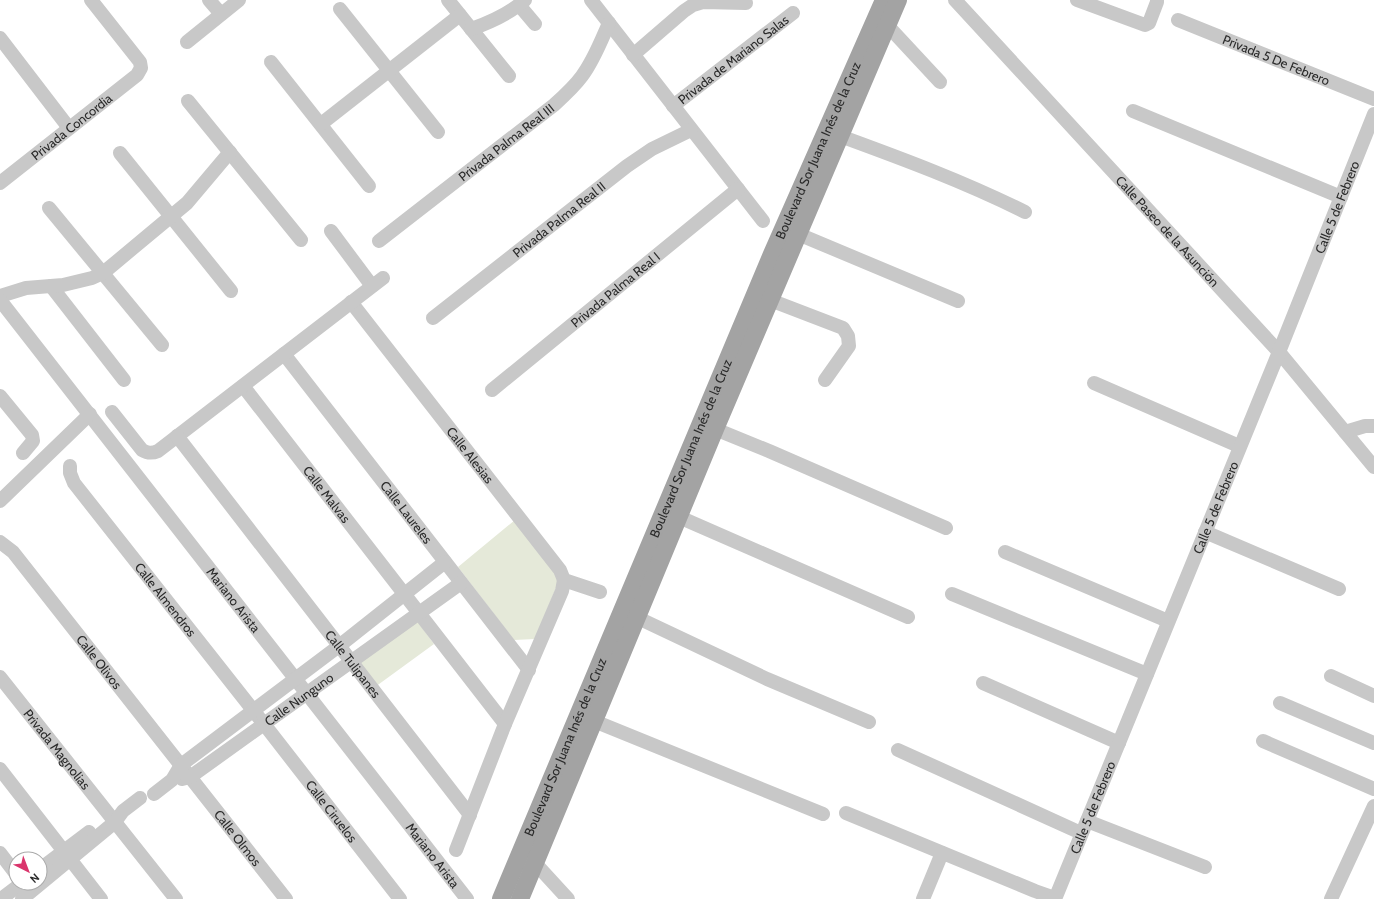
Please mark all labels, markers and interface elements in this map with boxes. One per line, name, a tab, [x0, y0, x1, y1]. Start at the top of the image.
street label: Privada de Mariano Salas	[674, 11, 792, 107]
street label: Privada 5 De Febrero	[1220, 31, 1332, 88]
street label: Boulevard Sor Juana Inés de la Cruz	[772, 59, 864, 241]
street label: Privada Concordia	[28, 89, 116, 163]
street label: Privada Palma Real III	[455, 100, 557, 184]
street label: Calle 5 de Febrero	[1311, 158, 1363, 256]
street label: Calle Paseo de la Asunción	[1113, 172, 1223, 290]
street label: Privada Palma Real II	[509, 178, 609, 261]
street label: Privada Palma Real I	[567, 248, 663, 330]
street label: Boulevard Sor Juana Inés de la Cruz	[646, 357, 735, 540]
street label: Calle Alesias	[443, 424, 498, 487]
street label: Calle 5 de Febrero	[1189, 459, 1241, 556]
street label: Calle Malvas	[300, 463, 354, 526]
street label: Calle Laureles	[377, 477, 436, 547]
street label: Calle Almendros	[132, 559, 200, 640]
street label: Mariano Arista	[203, 564, 264, 636]
street label: Calle Tulipanes	[322, 627, 385, 701]
street label: Calle Olivos	[73, 631, 126, 693]
street label: Boulevard Sor Juana Inés de la Cruz	[520, 655, 609, 839]
street label: Calle Nunguno	[261, 669, 336, 729]
street label: Privada Magnolias	[20, 706, 94, 793]
street label: Calle 5 de Febrero	[1066, 759, 1119, 856]
street label: Calle Ciruelos	[303, 777, 361, 846]
street label: Calle Olmos	[211, 807, 265, 869]
street label: Mariano Arista	[403, 819, 464, 892]
north arrow	[8, 851, 48, 891]
text: N	[27, 871, 42, 886]

